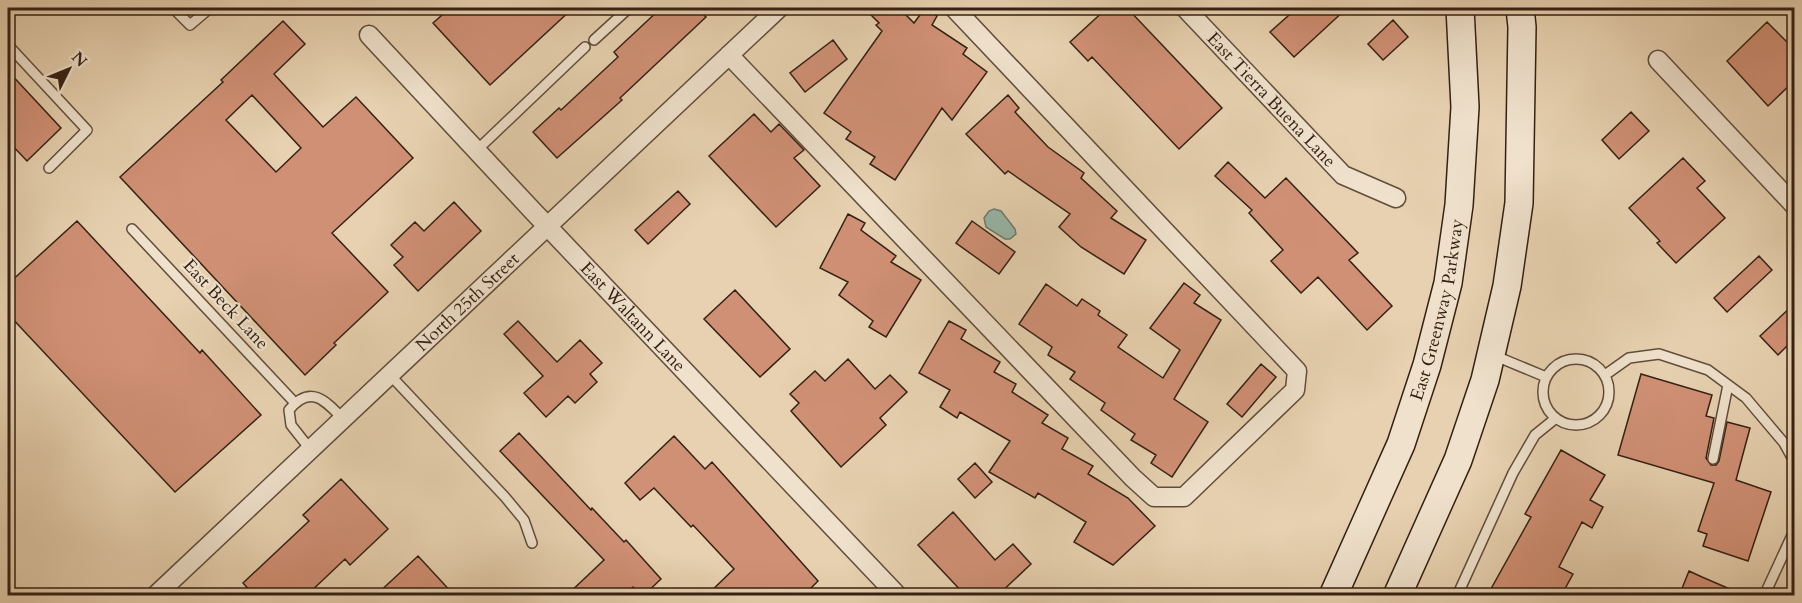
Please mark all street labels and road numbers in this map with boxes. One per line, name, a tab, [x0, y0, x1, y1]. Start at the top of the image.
street label: East Tierra Buena Lane	[1201, 27, 1341, 173]
street label: East Greenway Parkway	[1404, 217, 1470, 404]
street label: North 25th Street	[410, 247, 525, 357]
street label: East Beck Lane	[177, 254, 274, 355]
street label: East Waltann Lane	[574, 256, 691, 378]

